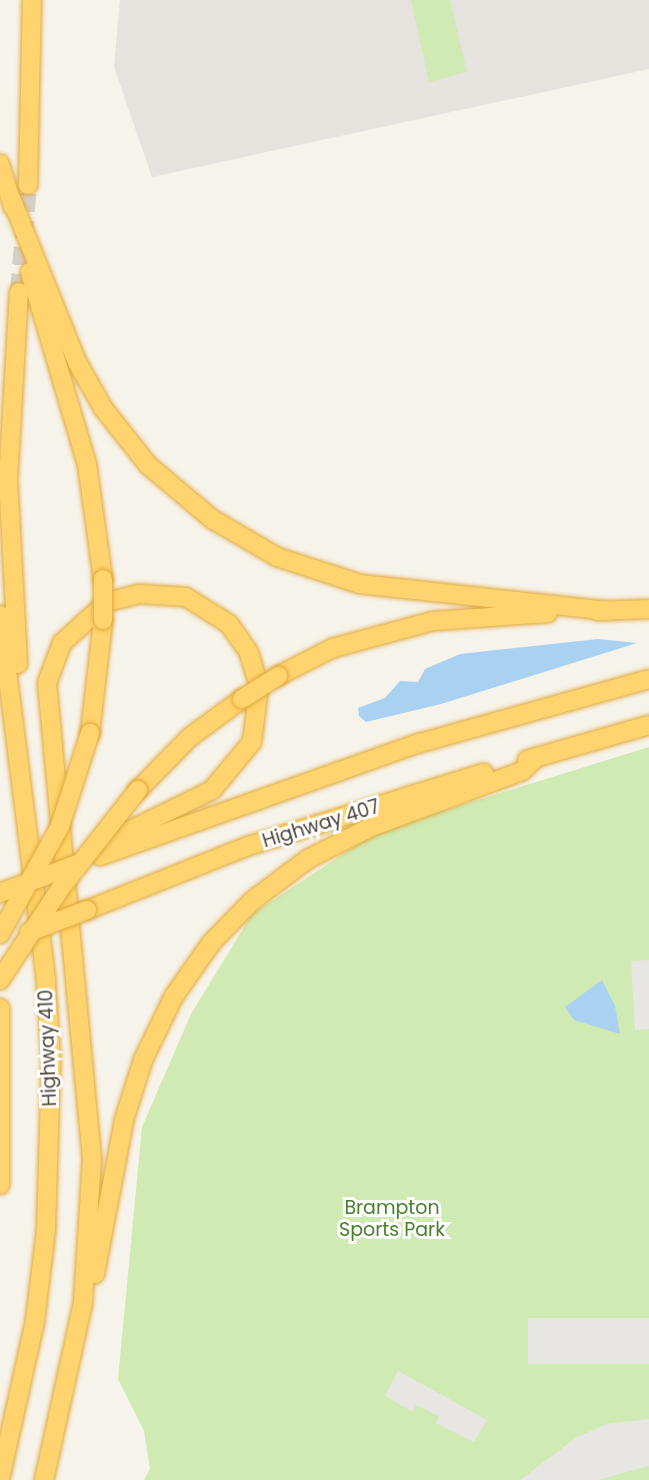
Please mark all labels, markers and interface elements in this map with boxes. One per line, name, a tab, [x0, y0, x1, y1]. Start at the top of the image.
street label: Highway 407	[260, 795, 382, 853]
street label: Highway 410	[35, 989, 61, 1107]
park label: Brampton Sports Park	[339, 1197, 445, 1241]

